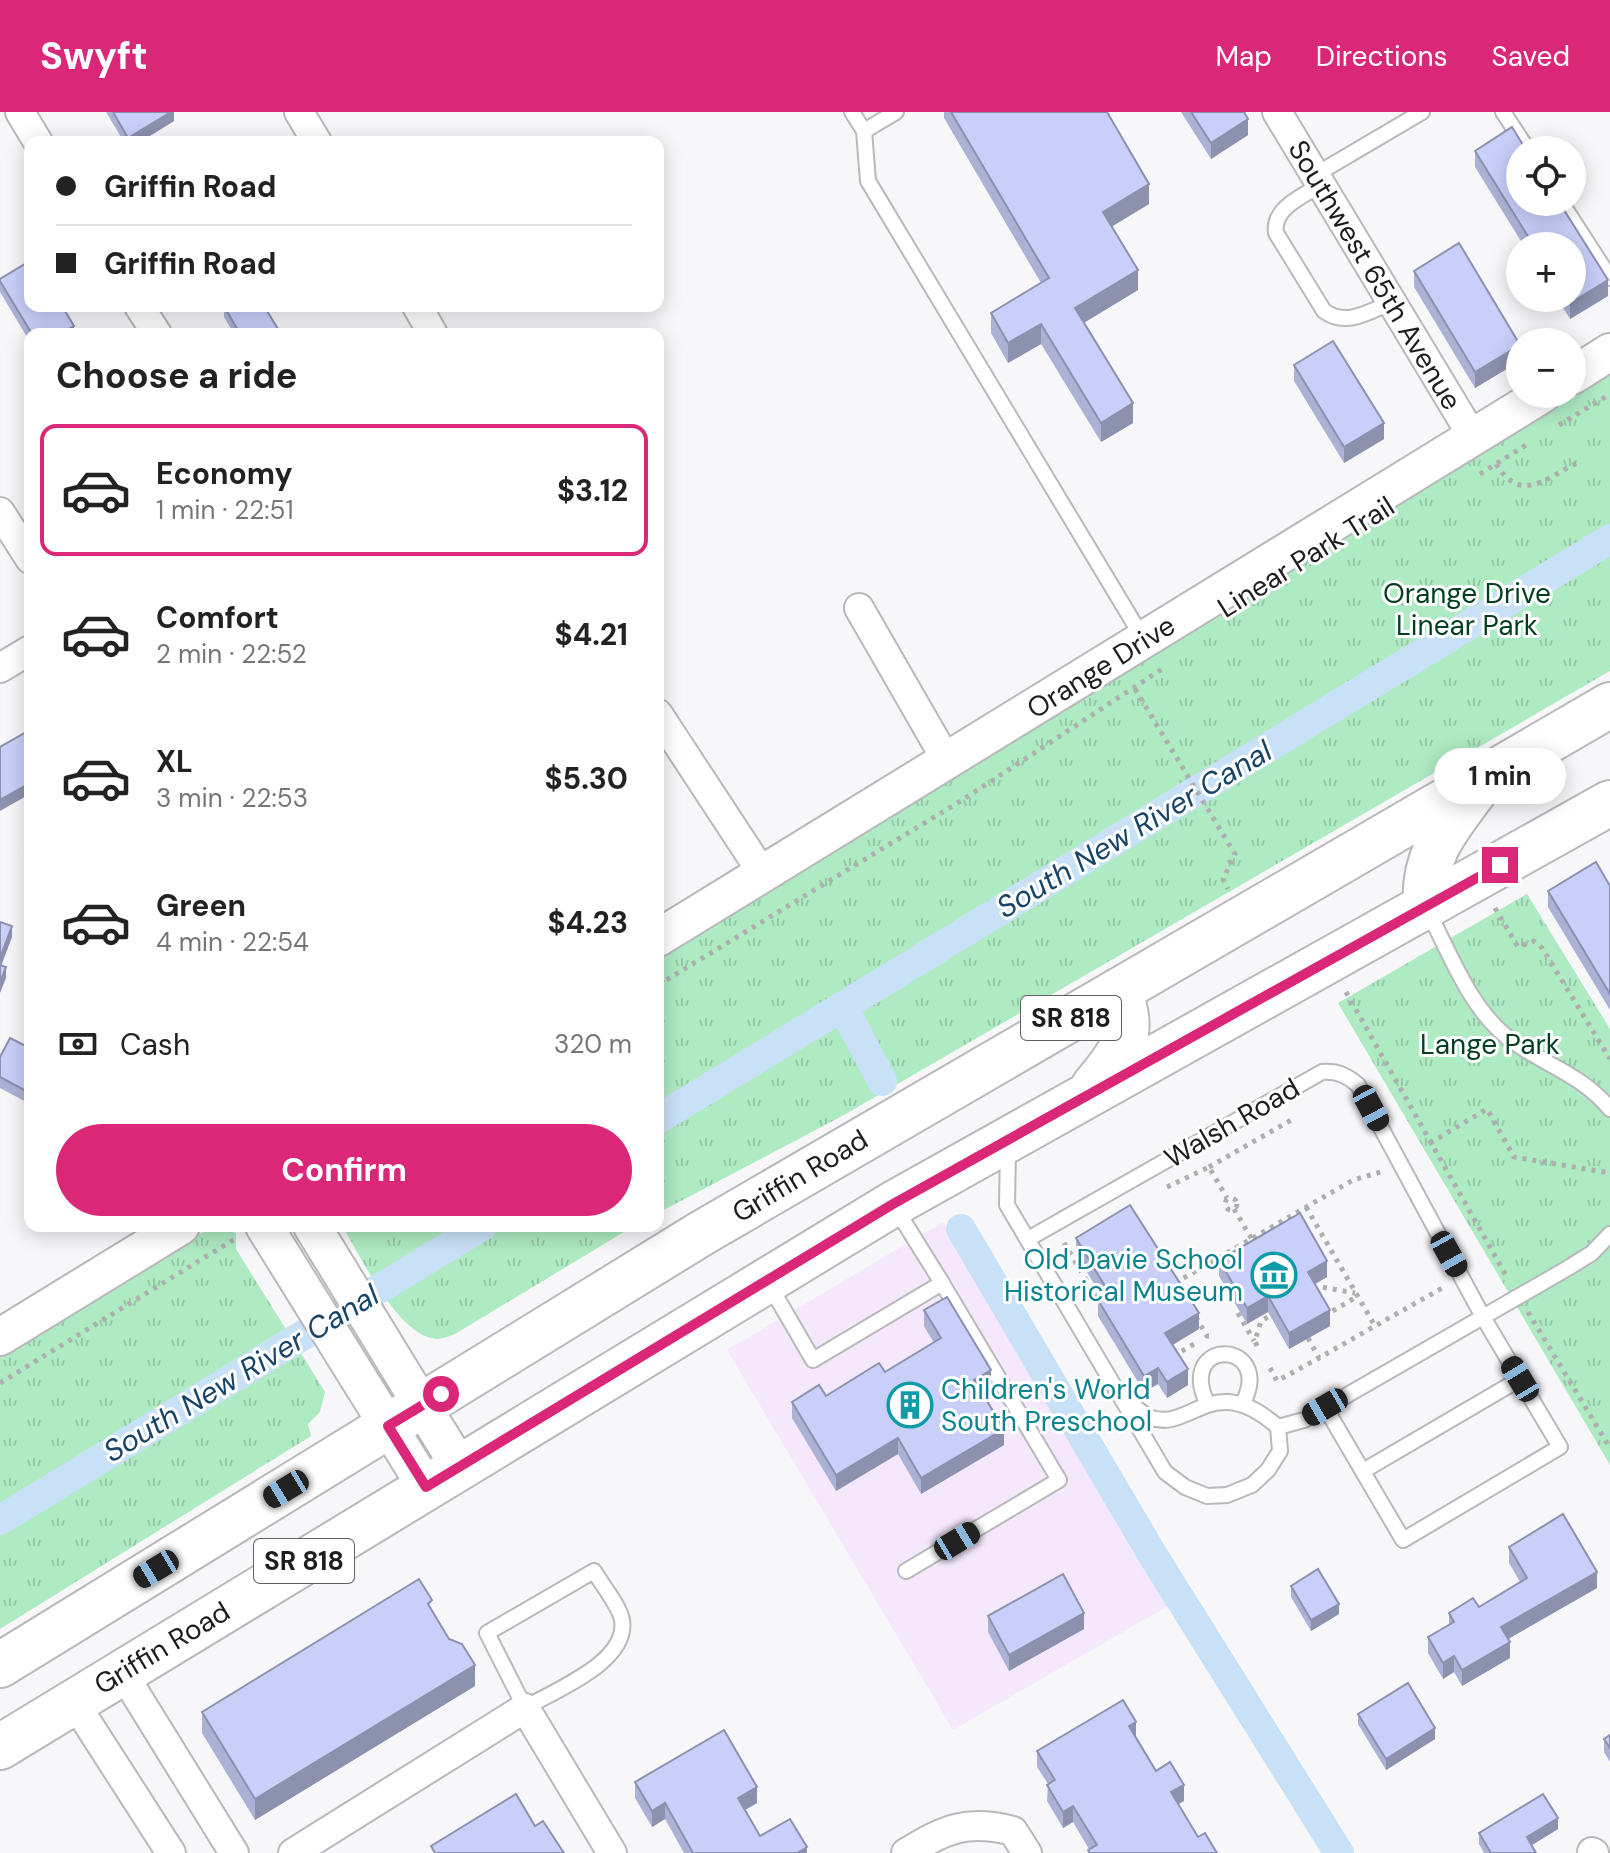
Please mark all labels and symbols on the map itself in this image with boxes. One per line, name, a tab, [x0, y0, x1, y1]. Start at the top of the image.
street label: Southwest 65th Avenue	[1280, 133, 1470, 417]
street label: Linear Park Trail	[1211, 488, 1401, 626]
park label: Orange Drive Linear Park	[1383, 575, 1551, 644]
street label: Orange Drive	[1020, 607, 1182, 727]
water label: South New River Canal	[989, 731, 1280, 927]
callout: 1 min	[1434, 749, 1566, 805]
route end	[1482, 847, 1518, 883]
road number: SR 818	[1021, 996, 1121, 1040]
park label: Lange Park	[1420, 1026, 1560, 1063]
street label: Walsh Road	[1158, 1069, 1306, 1177]
car	[1349, 1081, 1393, 1135]
street label: Griffin Road	[725, 1121, 875, 1231]
car	[1427, 1227, 1471, 1281]
place label: Old Davie School Historical Museum	[1004, 1241, 1243, 1310]
museum icon: Old Davie School Historical Museum	[1250, 1251, 1298, 1299]
water label: South New River Canal	[96, 1275, 387, 1471]
car	[1497, 1352, 1543, 1406]
place label: Children's World South Preschool	[941, 1371, 1152, 1440]
route start	[423, 1376, 459, 1412]
building icon: Children's World South Preschool	[886, 1381, 934, 1429]
car	[1298, 1385, 1352, 1429]
car	[259, 1466, 313, 1512]
car	[930, 1518, 984, 1564]
road number: SR 818	[254, 1539, 354, 1583]
car	[129, 1546, 183, 1592]
street label: Griffin Road	[87, 1593, 237, 1703]

